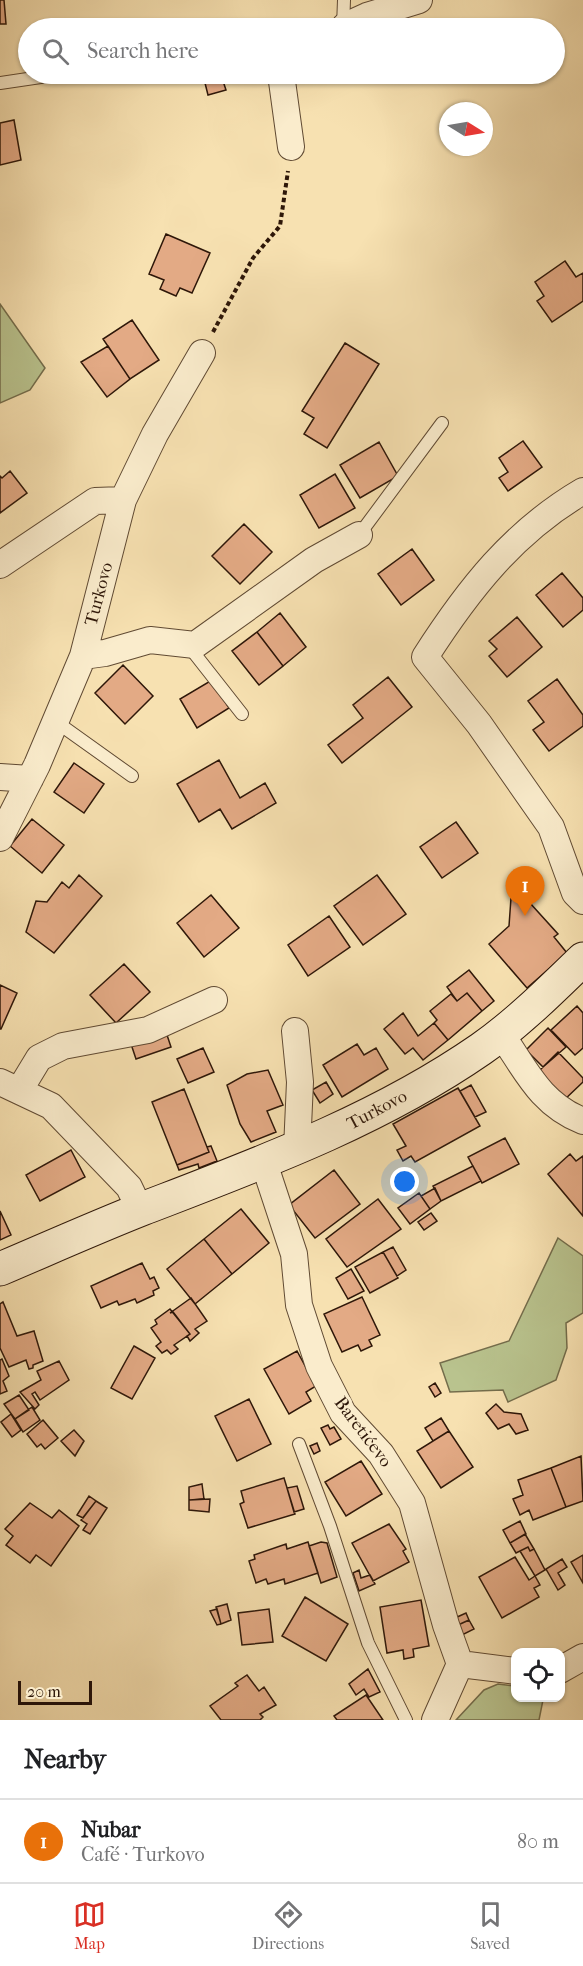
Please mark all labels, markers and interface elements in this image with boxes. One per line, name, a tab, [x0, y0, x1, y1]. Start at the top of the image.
search box	[18, 18, 565, 84]
icon: search	[39, 35, 72, 68]
text: Search here	[87, 38, 199, 64]
north arrow	[439, 102, 493, 156]
street label: Turkovo	[80, 560, 118, 628]
pin: 1	[506, 866, 544, 916]
street label: Turkovo	[343, 1085, 411, 1135]
your location	[390, 1167, 419, 1196]
street label: Baretićevo	[330, 1393, 396, 1471]
map controls	[511, 1648, 565, 1702]
button: locate	[511, 1648, 565, 1702]
scale bar	[18, 1678, 92, 1706]
text: 20 m	[27, 1682, 61, 1701]
text: Nearby	[24, 1744, 106, 1775]
text: Nubar	[81, 1817, 141, 1843]
text: 1	[40, 1830, 47, 1853]
text: 80 m	[517, 1830, 559, 1853]
text: Café · Turkovo	[81, 1843, 205, 1866]
tab: Map	[73, 1898, 106, 1953]
tab: Directions	[252, 1898, 324, 1953]
tab: Saved	[470, 1898, 510, 1953]

